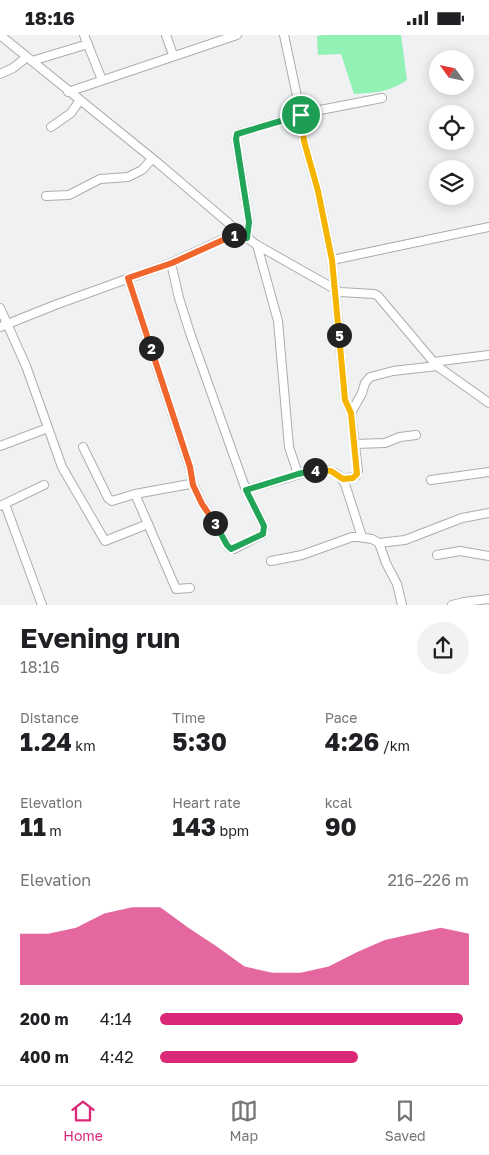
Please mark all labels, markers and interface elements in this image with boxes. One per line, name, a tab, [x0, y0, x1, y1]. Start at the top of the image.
text: 18:16	[25, 6, 75, 29]
north arrow	[429, 50, 474, 95]
map controls	[429, 50, 474, 205]
pin	[280, 94, 322, 136]
icon: arrive	[287, 101, 315, 129]
button: locate	[429, 105, 474, 150]
button: layers	[429, 160, 474, 205]
pin: 1	[222, 223, 246, 247]
text: 1	[231, 227, 238, 244]
pin: 5	[326, 323, 352, 347]
text: 5	[335, 327, 344, 344]
pin: 2	[138, 335, 164, 361]
text: 2	[147, 340, 156, 357]
pin: 4	[302, 457, 328, 483]
text: 4	[311, 462, 320, 479]
pin: 3	[202, 511, 228, 535]
text: 3	[211, 515, 220, 532]
text: Evening run	[20, 621, 180, 654]
button: share	[417, 622, 469, 674]
text: 18:16	[20, 657, 60, 677]
text: Distance	[20, 709, 79, 726]
text: Time	[172, 709, 205, 726]
text: Pace	[325, 709, 357, 726]
text: 1.24	[20, 726, 72, 757]
text: 5:30	[172, 726, 227, 757]
text: 4:26	[325, 726, 379, 757]
text: km	[72, 737, 96, 754]
text: /km	[379, 737, 410, 754]
text: Elevation	[20, 794, 82, 811]
text: Heart rate	[172, 794, 241, 811]
text: kcal	[325, 794, 352, 811]
text: 11	[20, 811, 46, 842]
text: 143	[172, 811, 216, 842]
text: 90	[325, 811, 357, 842]
text: m	[46, 822, 62, 839]
text: bpm	[216, 822, 249, 839]
text: Elevation	[20, 870, 91, 890]
text: 216–226 m	[387, 870, 469, 890]
text: 200 m	[20, 1009, 69, 1029]
text: 4:14	[100, 1009, 132, 1029]
text: 400 m	[20, 1047, 69, 1067]
text: 4:42	[100, 1047, 134, 1067]
tab: Home	[63, 1097, 103, 1144]
tab: Map	[230, 1097, 258, 1144]
tab: Saved	[385, 1097, 426, 1144]

